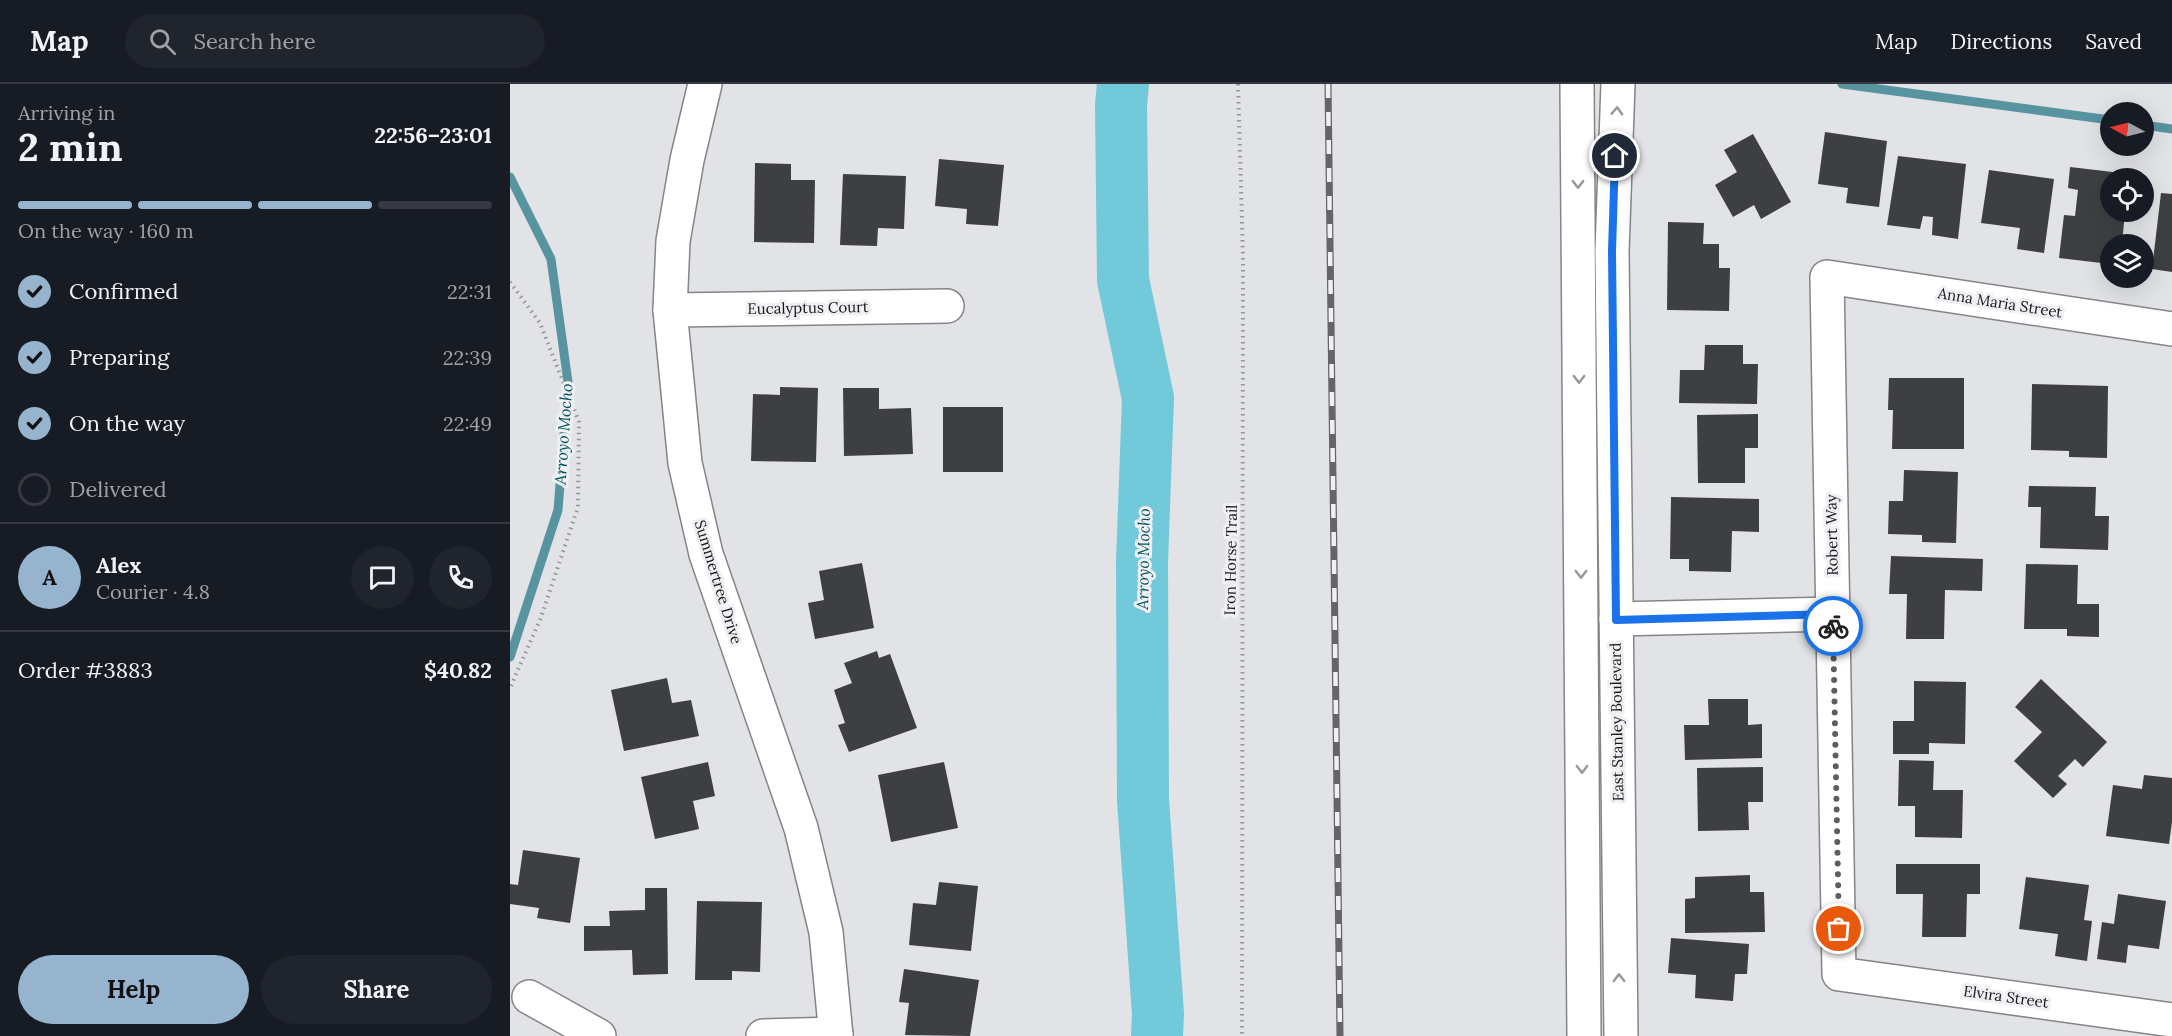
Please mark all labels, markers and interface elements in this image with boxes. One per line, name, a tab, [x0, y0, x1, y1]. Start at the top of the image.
search box	[125, 14, 545, 68]
text: Map	[30, 23, 89, 59]
icon: search	[146, 25, 179, 58]
text: Search here	[194, 27, 316, 55]
text: Map	[1875, 28, 1918, 55]
text: Directions	[1951, 28, 2052, 55]
text: Saved	[2085, 28, 2142, 55]
text: Arriving in	[18, 100, 115, 125]
north arrow	[2100, 102, 2154, 156]
map controls	[2100, 102, 2154, 288]
one-way arrow	[1610, 106, 1623, 115]
text: 22:56–23:01	[374, 121, 492, 149]
text: 2 min	[18, 122, 123, 172]
pin	[1589, 130, 1640, 181]
icon: home	[1598, 139, 1631, 172]
button: locate	[2100, 168, 2154, 222]
one-way arrow	[1572, 180, 1584, 189]
text: On the way · 160 m	[18, 218, 194, 243]
button: layers	[2100, 234, 2154, 288]
icon: check	[18, 275, 51, 308]
text: Confirmed	[69, 277, 178, 305]
text: 22:31	[447, 279, 492, 304]
street label: Anna Maria Street	[1936, 283, 2064, 322]
street label: Eucalyptus Court	[747, 297, 869, 318]
icon: check	[18, 341, 51, 374]
text: Preparing	[69, 343, 169, 371]
text: 22:39	[443, 345, 492, 370]
one-way arrow	[1573, 375, 1585, 384]
water label: Arroyo Mocho	[549, 383, 577, 486]
icon: check	[18, 407, 51, 440]
text: On the way	[69, 409, 185, 437]
text: 22:49	[443, 411, 492, 436]
text: Delivered	[69, 475, 167, 503]
street label: Robert Way	[1821, 494, 1842, 576]
street label: Iron Horse Trail	[1220, 505, 1241, 615]
water label: Arroyo Mocho	[1132, 508, 1154, 611]
street label: Summertree Drive	[691, 518, 746, 646]
button: chat	[351, 546, 414, 609]
button: phone	[429, 546, 492, 609]
text: Alex	[96, 551, 141, 579]
text: A	[42, 563, 57, 591]
one-way arrow	[1574, 570, 1587, 579]
text: Courier · 4.8	[96, 579, 210, 604]
courier	[1803, 596, 1863, 656]
icon: bike	[1817, 610, 1850, 643]
street label: East Stanley Boulevard	[1606, 643, 1627, 801]
text: Order #3883	[18, 656, 153, 684]
text: $40.82	[424, 656, 492, 684]
one-way arrow	[1576, 765, 1588, 774]
pin	[1813, 903, 1864, 954]
icon: bag	[1822, 912, 1855, 945]
button: Help	[18, 955, 249, 1024]
button: Share	[261, 955, 492, 1024]
one-way arrow	[1613, 973, 1625, 982]
street label: Elvira Street	[1962, 981, 2050, 1012]

